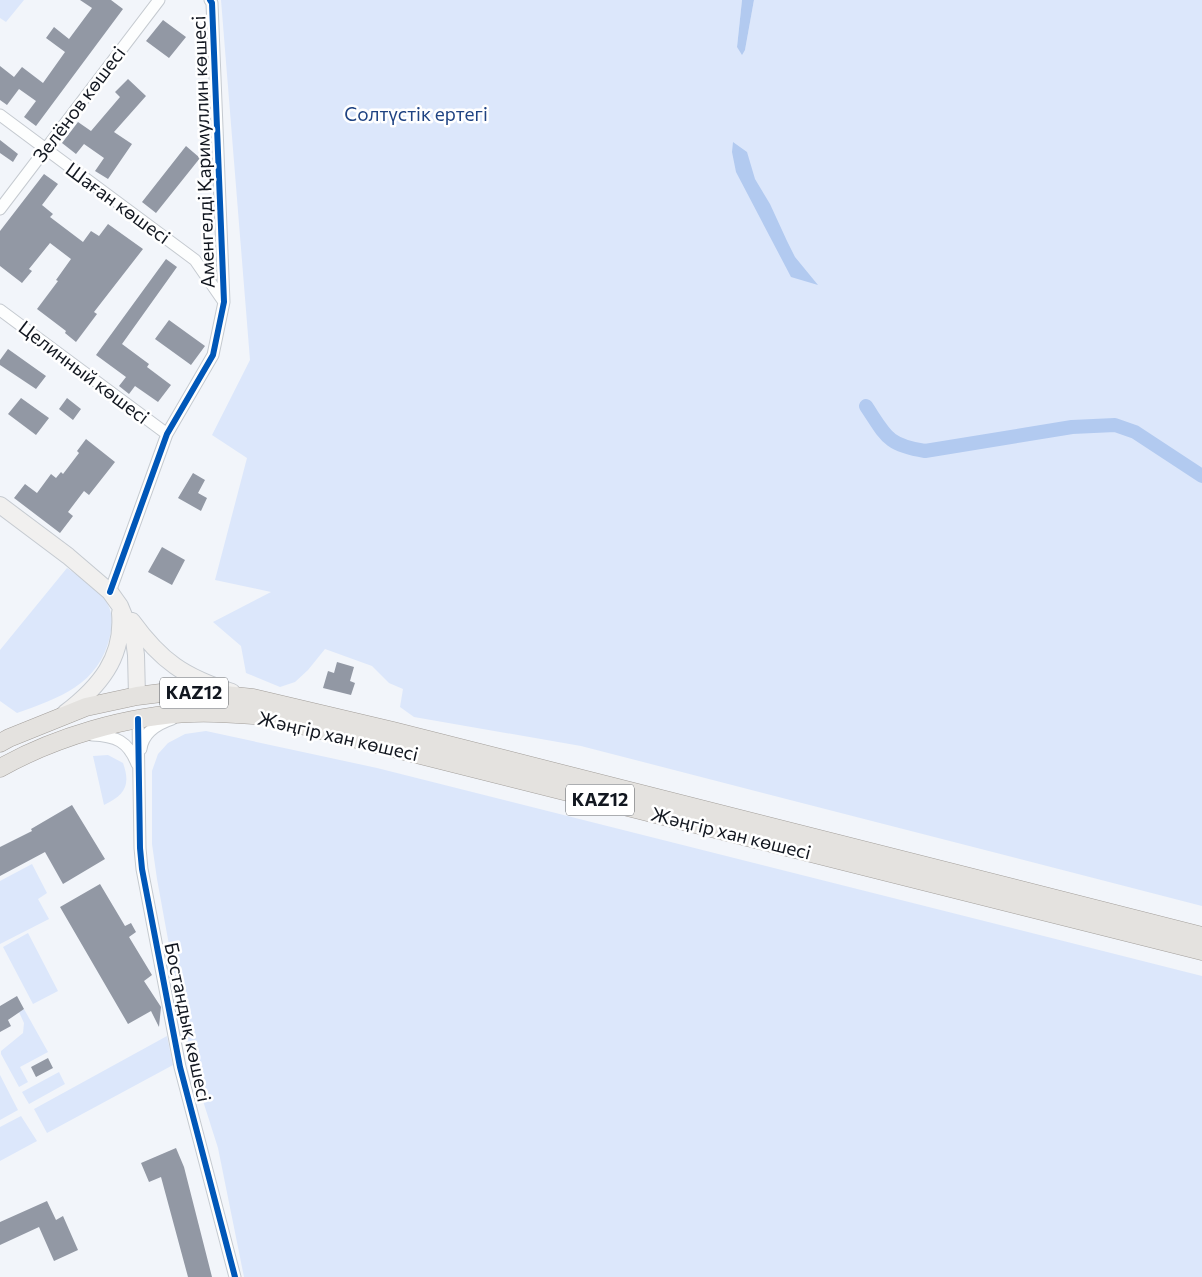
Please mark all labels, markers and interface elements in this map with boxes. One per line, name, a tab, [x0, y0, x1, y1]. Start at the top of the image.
street label: Аменгелді Қаримуллин көшесі	[186, 15, 219, 289]
street label: Зелёнов көшесі	[28, 41, 130, 166]
park label: Солтүстік ертегі	[344, 102, 488, 125]
street label: Шаған көшесі	[62, 157, 175, 248]
street label: Целинный көшесі	[14, 315, 154, 428]
road number: KAZ12	[160, 678, 228, 708]
street label: Жәңгір хан көшесі	[256, 706, 421, 765]
road number: KAZ12	[566, 784, 634, 816]
street label: Жәңгір хан көшесі	[649, 801, 814, 864]
street label: Бостандық көшесі	[160, 940, 217, 1104]

